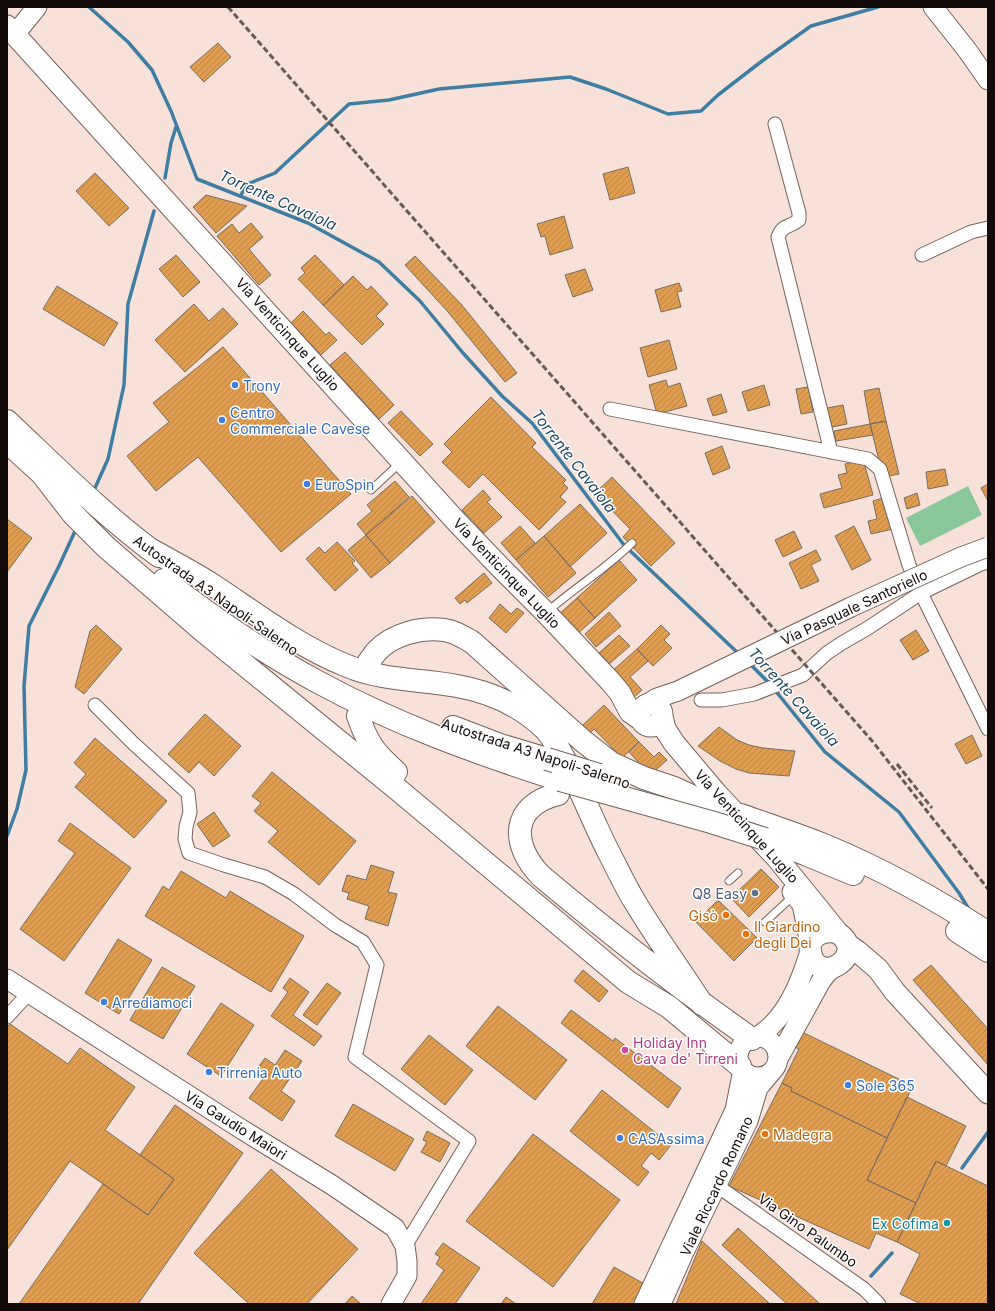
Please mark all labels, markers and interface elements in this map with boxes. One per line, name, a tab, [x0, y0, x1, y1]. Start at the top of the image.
water label: Torrente Cavaiola	[216, 166, 340, 234]
street label: Via Venticinque Luglio	[233, 274, 343, 394]
place label: Trony	[243, 377, 281, 394]
marker: Trony	[230, 380, 240, 390]
place label: Centro Commerciale Cavese	[230, 404, 370, 437]
water label: Torrente Cavaiola	[528, 405, 620, 517]
marker: Centro Commerciale Cavese	[217, 415, 227, 425]
place label: EuroSpin	[315, 476, 374, 493]
marker: EuroSpin	[302, 479, 312, 489]
street label: Via Venticinque Luglio	[450, 514, 564, 632]
street label: Autostrada A3 Napoli-Salerno	[130, 531, 302, 659]
street label: Via Pasquale Santoriello	[778, 566, 930, 648]
water label: Torrente Cavaiola	[745, 644, 843, 750]
street label: Autostrada A3 Napoli-Salerno	[439, 714, 633, 792]
street label: Via Venticinque Luglio	[692, 766, 802, 886]
place label: Q8 Easy	[692, 885, 747, 902]
marker: Q8 Easy	[750, 888, 760, 898]
place label: Gisò	[688, 907, 718, 924]
marker: Gisò	[721, 910, 731, 920]
place label: Il Giardino degli Dei	[754, 918, 820, 951]
marker: Il Giardino degli Dei	[741, 929, 751, 939]
place label: Arrediamoci	[112, 994, 192, 1011]
marker: Arrediamoci	[99, 997, 109, 1007]
place label: Holiday Inn Cava de' Tirreni	[633, 1034, 738, 1067]
marker: Holiday Inn Cava de' Tirreni	[620, 1045, 630, 1055]
place label: Tirrenia Auto	[217, 1064, 302, 1081]
marker: Tirrenia Auto	[204, 1067, 214, 1077]
place label: Sole 365	[856, 1077, 915, 1094]
marker: Sole 365	[843, 1080, 853, 1090]
street label: Via Gaudio Maiori	[182, 1087, 290, 1163]
street label: Viale Riccardo Romano	[676, 1113, 756, 1259]
place label: Madegra	[773, 1126, 832, 1143]
marker: Madegra	[760, 1129, 770, 1139]
place label: CASAssima	[628, 1130, 705, 1147]
marker: CASAssima	[615, 1133, 625, 1143]
street label: Via Gino Palumbo	[755, 1189, 861, 1271]
place label: Ex Cofima	[872, 1215, 939, 1232]
marker: Ex Cofima	[942, 1218, 952, 1228]

